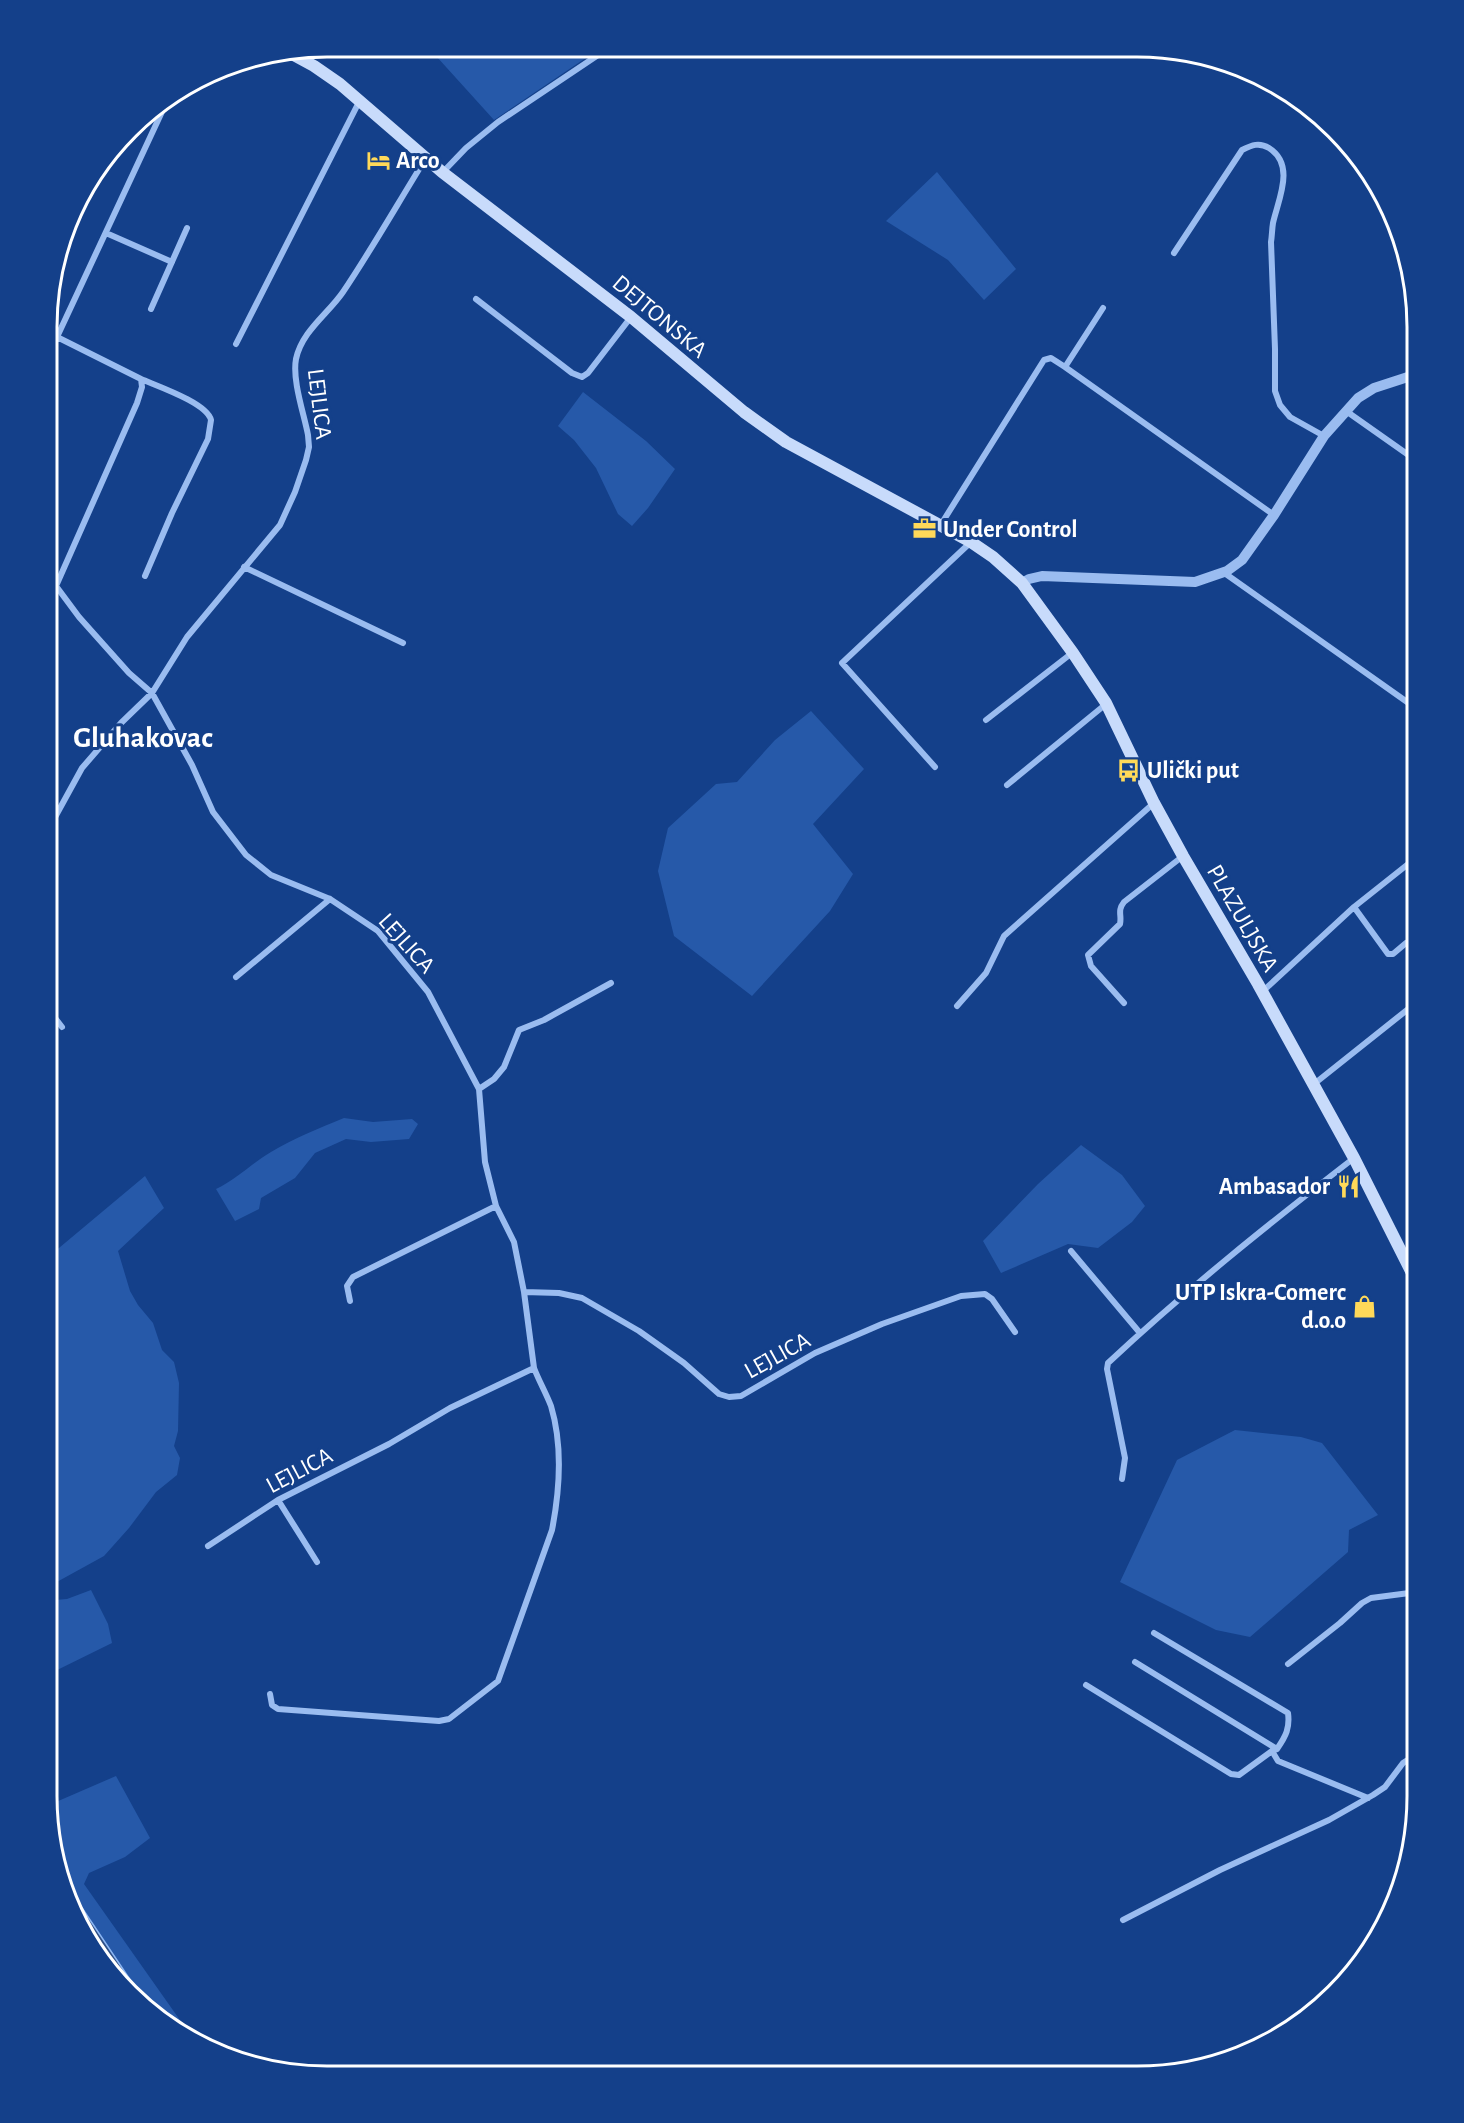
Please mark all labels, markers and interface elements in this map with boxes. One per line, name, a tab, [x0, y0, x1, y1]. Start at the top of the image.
hotel icon: Arco	[365, 147, 391, 173]
place label: Arco	[396, 149, 440, 173]
street label: DEJTONSKA	[608, 271, 711, 363]
street label: LEJLICA	[303, 367, 335, 441]
office icon: Under Control	[912, 516, 938, 542]
place label: Under Control	[943, 518, 1078, 542]
district label: Gluhakovac	[73, 723, 213, 753]
bus stop icon: Ulički put	[1116, 757, 1142, 783]
place label: Ulički put	[1147, 759, 1239, 783]
street label: PLAZULJSKA	[1202, 861, 1283, 976]
street label: LEJLICA	[373, 909, 439, 978]
restaurant icon: Ambasador	[1335, 1173, 1361, 1199]
place label: Ambasador	[1219, 1175, 1331, 1199]
place label: UTP Iskra-Comerc d.o.o	[1175, 1281, 1346, 1333]
shop icon: UTP Iskra-Comerc d.o.o	[1351, 1293, 1377, 1319]
street label: LEJLICA	[740, 1328, 815, 1384]
street label: LEJLICA	[262, 1443, 337, 1498]

